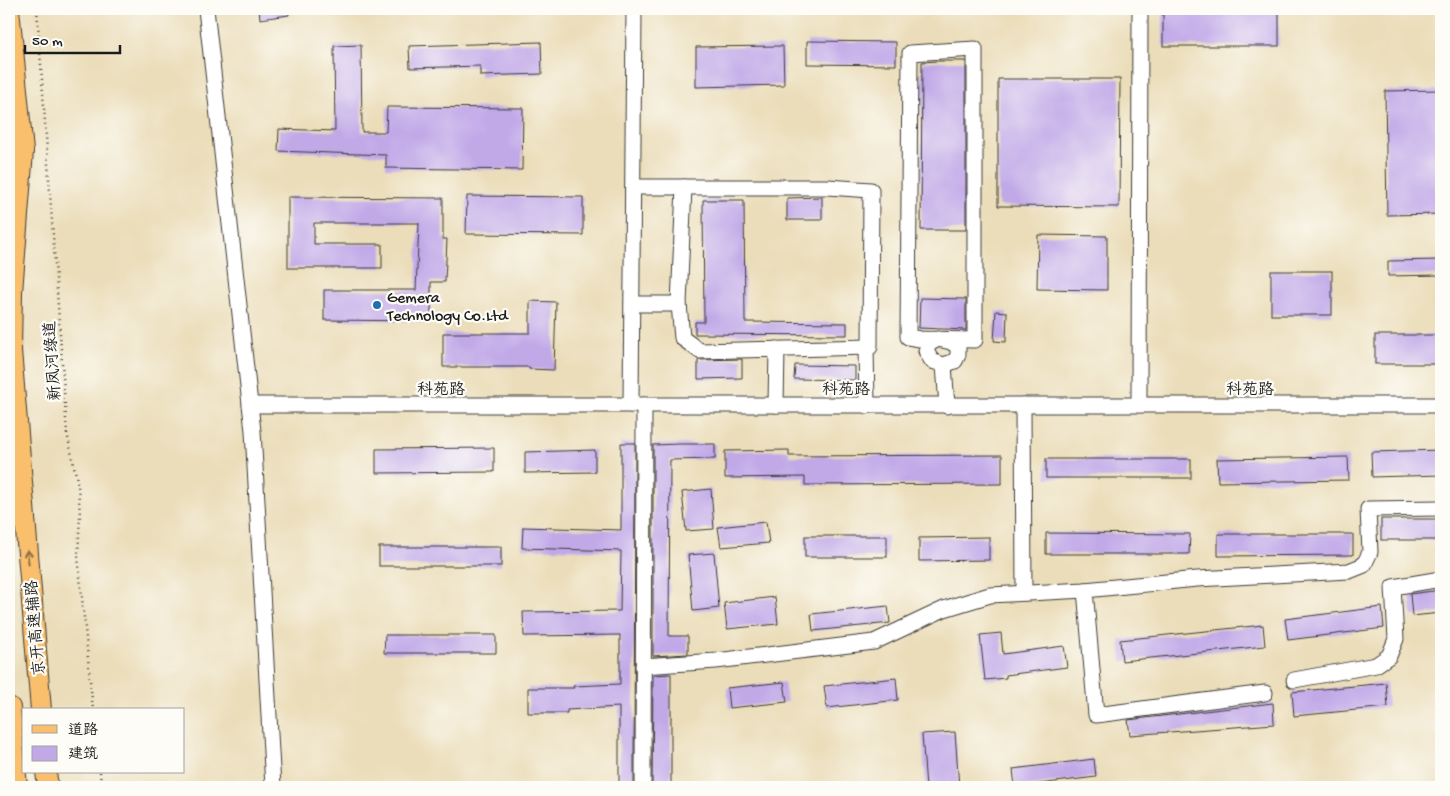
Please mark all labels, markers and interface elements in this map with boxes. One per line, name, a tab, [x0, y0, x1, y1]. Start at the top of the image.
scale bar	[25, 22, 120, 54]
text: 50 m	[32, 33, 63, 51]
place label: Gemera Technology Co.Ltd	[386, 290, 509, 327]
marker: Gemera Technology Co.Ltd	[371, 299, 383, 311]
street label: 新凤河绿道	[41, 320, 67, 401]
street label: 科苑路	[417, 380, 465, 401]
street label: 科苑路	[822, 380, 870, 401]
street label: 科苑路	[1226, 380, 1274, 401]
one-way arrow	[23, 549, 33, 565]
street label: 京开高速辅路	[22, 579, 51, 677]
legend	[22, 708, 185, 774]
text: 道路	[68, 722, 98, 740]
text: 建筑	[68, 746, 98, 764]

